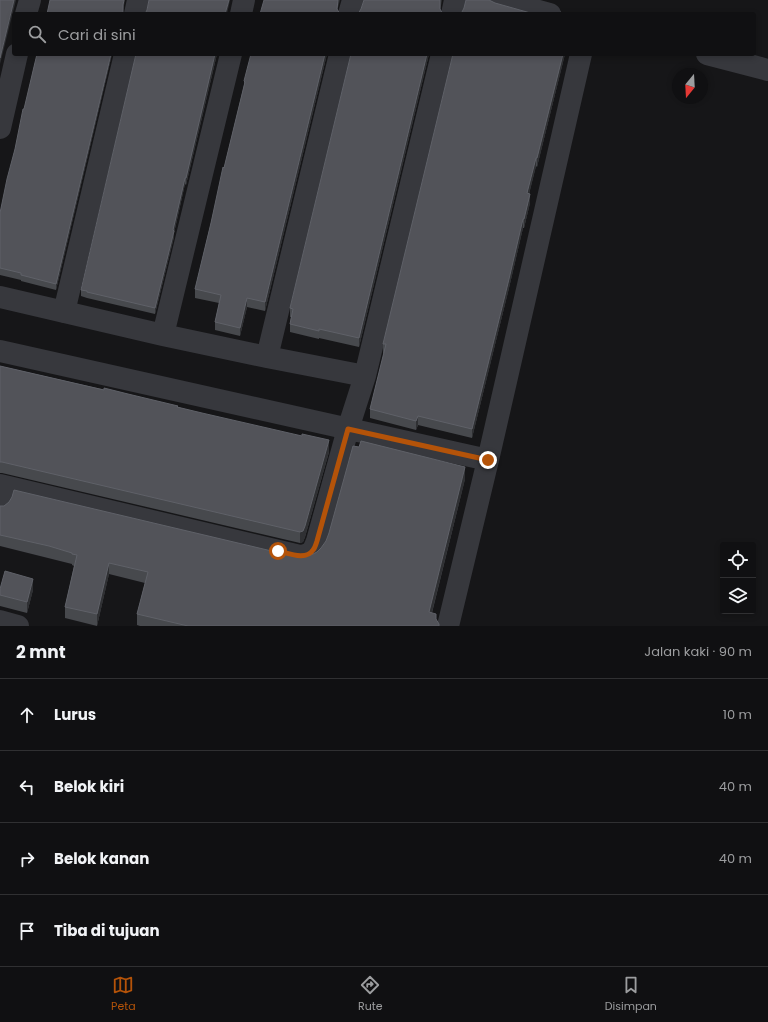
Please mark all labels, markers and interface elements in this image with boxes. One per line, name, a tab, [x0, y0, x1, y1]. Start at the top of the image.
search box	[12, 12, 756, 56]
icon: search	[26, 23, 48, 45]
text: Cari di sini	[58, 24, 136, 45]
north arrow	[672, 68, 708, 104]
route end	[479, 451, 497, 469]
route start	[269, 542, 287, 560]
map controls	[720, 542, 756, 614]
button: locate	[720, 542, 756, 578]
button: layers	[720, 578, 756, 614]
text: 2 mnt	[16, 640, 66, 664]
text: Jalan kaki · 90 m	[644, 642, 752, 661]
icon: ahead	[16, 704, 38, 726]
text: Lurus	[54, 704, 96, 725]
text: 10 m	[723, 705, 752, 724]
icon: left	[16, 776, 38, 798]
text: Belok kiri	[54, 776, 124, 797]
text: 40 m	[719, 777, 752, 796]
icon: right	[16, 848, 38, 870]
text: Belok kanan	[54, 848, 149, 869]
text: 40 m	[719, 849, 752, 868]
icon: arrive	[16, 920, 38, 942]
text: Tiba di tujuan	[54, 920, 160, 941]
tab: Peta	[111, 974, 136, 1015]
tab: Rute	[358, 974, 383, 1015]
tab: Disimpan	[605, 974, 657, 1015]

